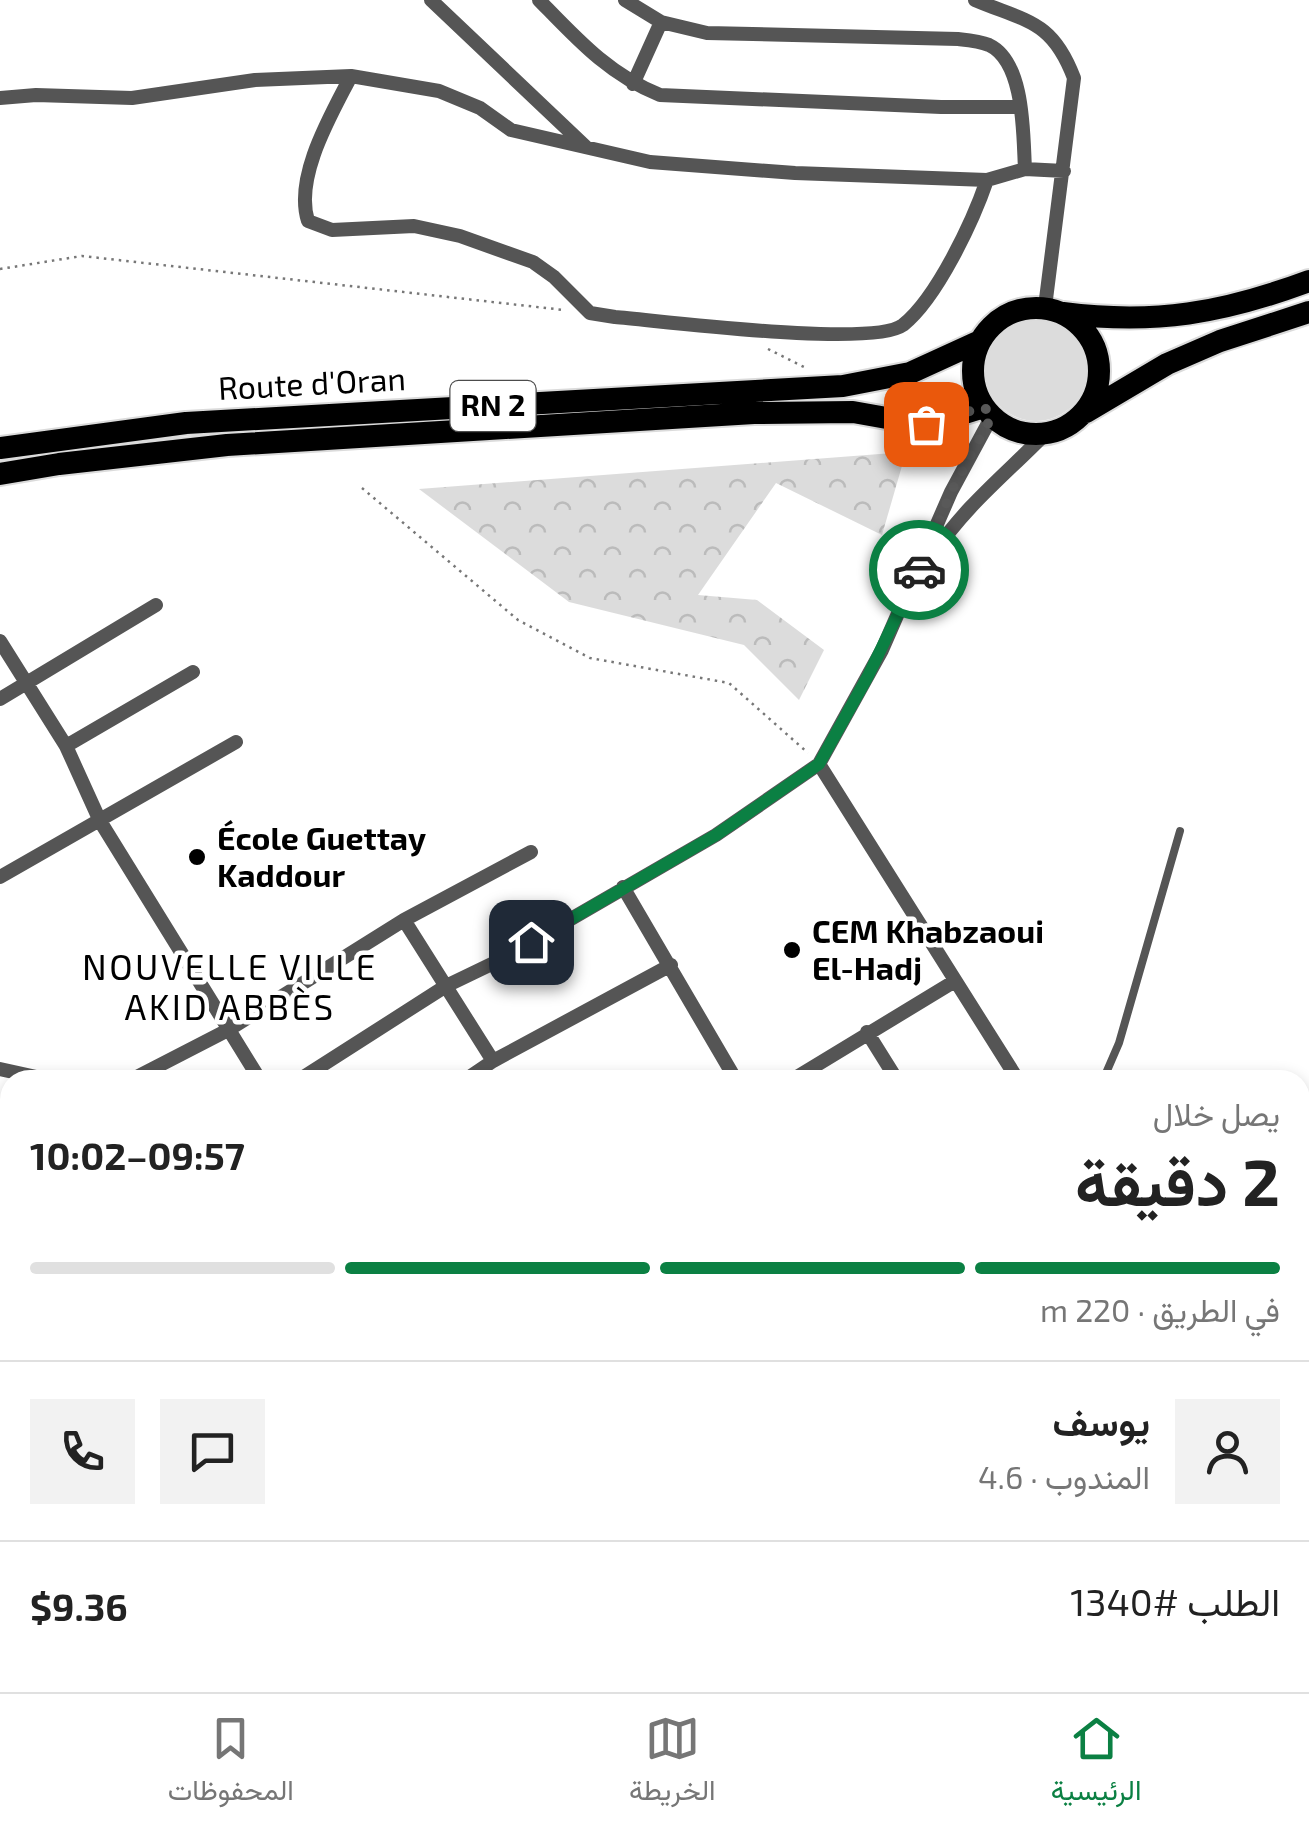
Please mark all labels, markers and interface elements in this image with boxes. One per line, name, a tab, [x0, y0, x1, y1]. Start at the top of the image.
street label: Route d'Oran	[217, 358, 407, 406]
road number: RN 2	[450, 381, 536, 431]
pin	[884, 382, 969, 467]
icon: bag	[899, 397, 954, 452]
courier	[869, 520, 969, 620]
icon: car	[892, 543, 947, 598]
place label: École Guettay Kaddour	[217, 818, 426, 893]
marker: École Guettay Kaddour	[186, 846, 208, 868]
pin	[489, 900, 574, 985]
place label: CEM Khabzaoui El-Hadj	[812, 911, 1044, 986]
icon: home	[504, 915, 559, 970]
marker: CEM Khabzaoui El-Hadj	[781, 939, 803, 961]
district label: NOUVELLE VILLE AKID ABBÈS	[82, 945, 378, 1027]
text: يصل خلال	[1153, 1094, 1280, 1132]
text: 09:57–10:02	[30, 1132, 245, 1178]
text: 2 دقيقة	[1075, 1141, 1280, 1219]
text: في الطريق · 220 m	[1040, 1290, 1280, 1328]
text: يوسف	[1053, 1398, 1150, 1444]
button: phone	[30, 1399, 135, 1504]
button: chat	[160, 1399, 265, 1504]
button: person	[1175, 1399, 1280, 1504]
text: المندوب · 4.6	[978, 1457, 1150, 1495]
text: الطلب #1340	[1070, 1578, 1280, 1624]
text: $9.36	[30, 1583, 128, 1629]
tab: المحفوظات	[168, 1711, 294, 1815]
tab: الخريطة	[629, 1711, 716, 1815]
tab: الرئيسية	[1051, 1711, 1141, 1815]

